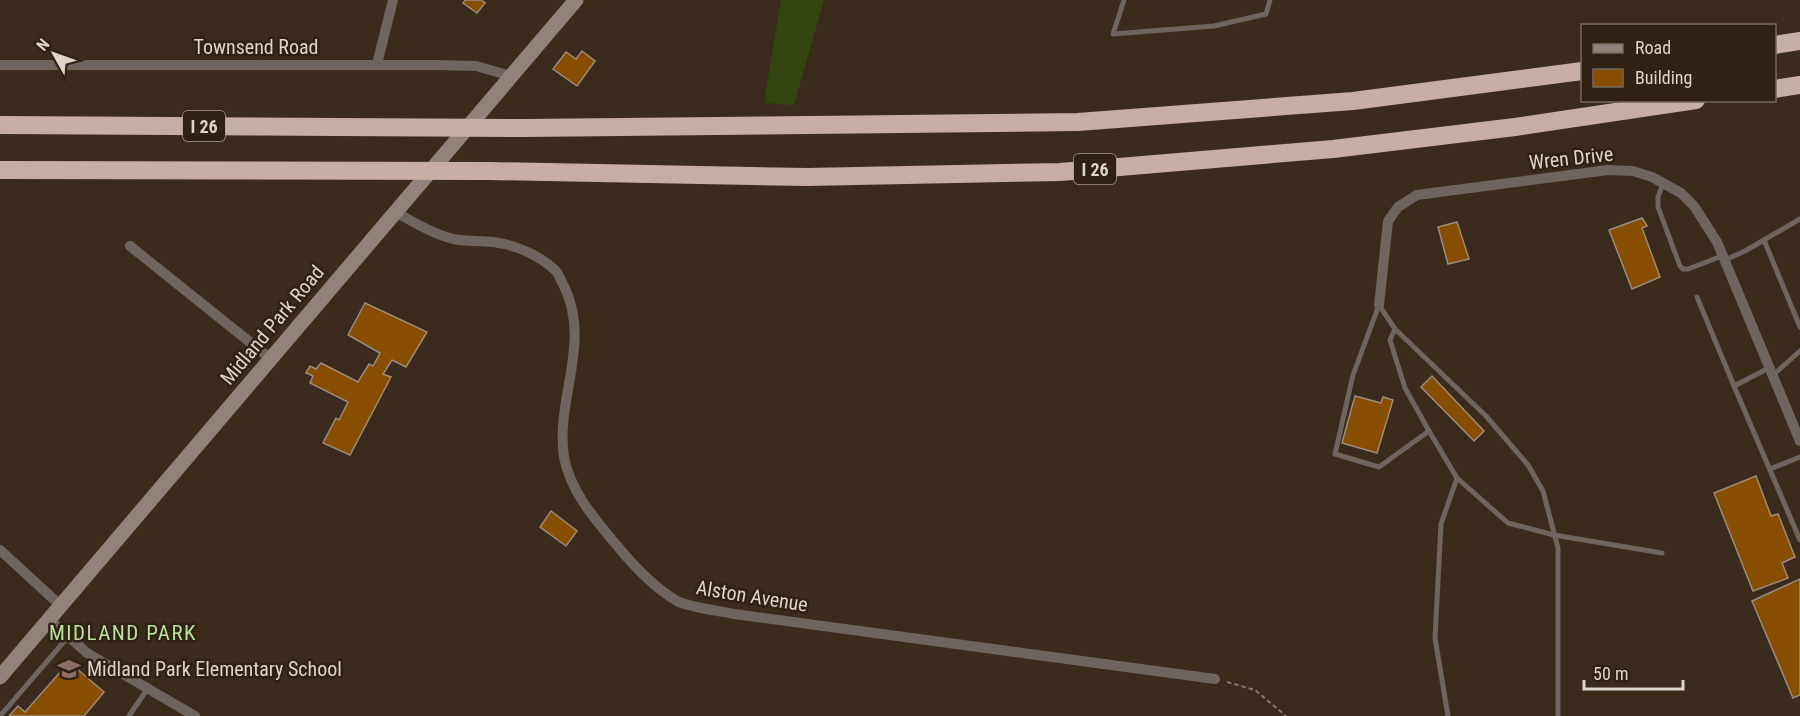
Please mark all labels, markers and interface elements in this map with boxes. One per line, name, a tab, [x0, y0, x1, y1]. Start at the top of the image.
north arrow	[24, 24, 84, 84]
legend	[1581, 24, 1776, 102]
text: N	[32, 35, 53, 55]
street label: Townsend Road	[193, 35, 319, 59]
text: Road	[1635, 37, 1671, 58]
text: Building	[1635, 67, 1692, 88]
road number: I 26	[183, 111, 225, 141]
street label: Wren Drive	[1528, 142, 1614, 174]
road number: I 26	[1074, 154, 1116, 184]
street label: Midland Park Road	[215, 260, 329, 390]
street label: Alston Avenue	[694, 575, 810, 617]
district label: MIDLAND PARK	[49, 621, 197, 645]
scale bar	[1584, 653, 1683, 691]
school or university icon: Midland Park Elementary School	[56, 656, 82, 682]
place label: Midland Park Elementary School	[87, 657, 342, 681]
text: 50 m	[1593, 663, 1628, 684]

